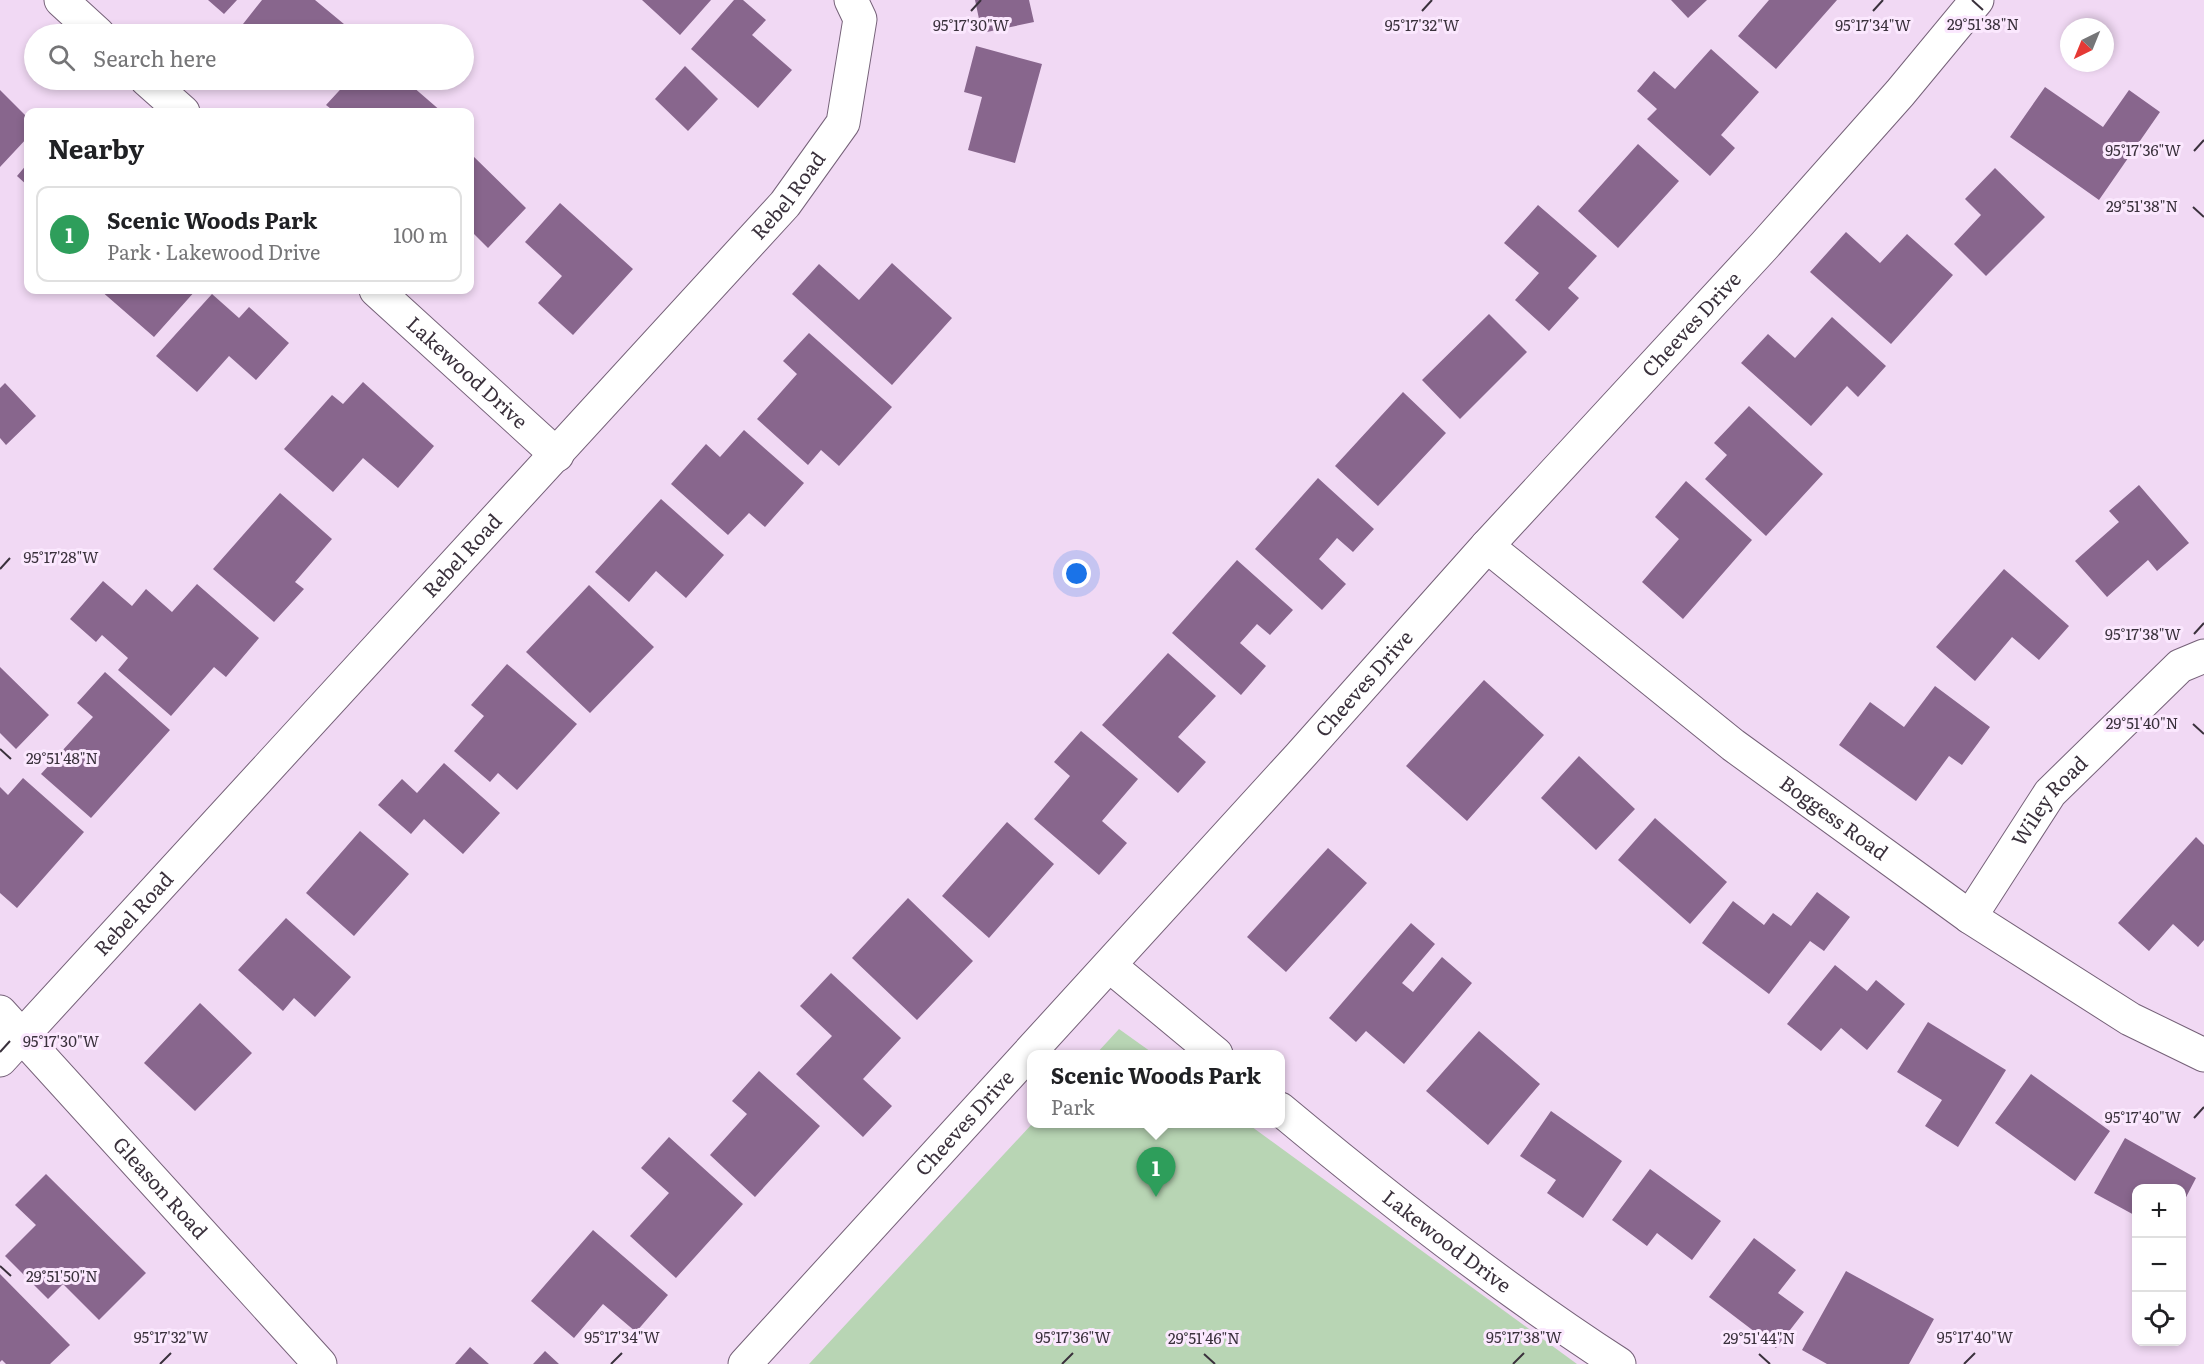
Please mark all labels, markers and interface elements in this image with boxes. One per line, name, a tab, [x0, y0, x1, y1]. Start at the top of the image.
text: 29°51'38"N	[1947, 12, 2019, 35]
text: 95°17'30"W	[933, 13, 1010, 36]
text: 95°17'32"W	[1385, 13, 1460, 36]
text: 95°17'34"W	[1835, 13, 1911, 36]
north arrow	[2060, 18, 2114, 72]
search box	[24, 24, 474, 90]
icon: search	[45, 41, 78, 74]
text: Search here	[93, 41, 216, 74]
text: Nearby	[48, 128, 144, 167]
text: 95°17'36"W	[2105, 138, 2181, 161]
street label: Rebel Road	[743, 144, 831, 245]
text: 29°51'38"N	[2106, 194, 2178, 217]
text: Scenic Woods Park	[107, 203, 317, 236]
text: 1	[65, 219, 74, 249]
text: 100 m	[393, 219, 448, 249]
text: Park · Lakewood Drive	[107, 236, 320, 266]
street label: Cheeves Drive	[1633, 263, 1747, 383]
street label: Lakewood Drive	[401, 308, 536, 435]
street label: Rebel Road	[414, 506, 507, 603]
text: 95°17'28"W	[23, 545, 99, 568]
your location	[1062, 559, 1091, 588]
street label: Cheeves Drive	[1307, 622, 1419, 743]
text: 95°17'38"W	[2105, 622, 2181, 645]
text: 29°51'40"N	[2106, 711, 2178, 734]
text: 29°51'48"N	[26, 746, 98, 769]
street label: Wiley Road	[2003, 747, 2093, 851]
street label: Boggess Road	[1775, 767, 1895, 866]
street label: Rebel Road	[86, 864, 179, 962]
text: 95°17'30"W	[23, 1029, 100, 1052]
popup	[1027, 1050, 1285, 1128]
text: Scenic Woods Park	[1051, 1058, 1261, 1091]
street label: Cheeves Drive	[907, 1062, 1020, 1182]
text: Park	[1051, 1091, 1095, 1121]
text: 95°17'40"W	[2105, 1105, 2182, 1128]
street label: Gleason Road	[107, 1129, 216, 1245]
pin: 1	[1136, 1148, 1176, 1197]
street label: Lakewood Drive	[1377, 1181, 1518, 1299]
map controls	[2132, 1184, 2186, 1346]
button: +	[2132, 1184, 2186, 1238]
button: −	[2132, 1238, 2186, 1292]
text: 29°51'50"N	[26, 1264, 98, 1287]
button: locate	[2132, 1292, 2186, 1346]
text: 95°17'32"W	[134, 1325, 209, 1348]
text: 95°17'34"W	[584, 1325, 660, 1348]
text: 95°17'36"W	[1035, 1325, 1111, 1348]
text: 95°17'38"W	[1486, 1325, 1562, 1348]
text: 95°17'40"W	[1937, 1325, 2014, 1348]
text: 29°51'46"N	[1168, 1326, 1240, 1349]
text: 29°51'44"N	[1723, 1326, 1795, 1349]

